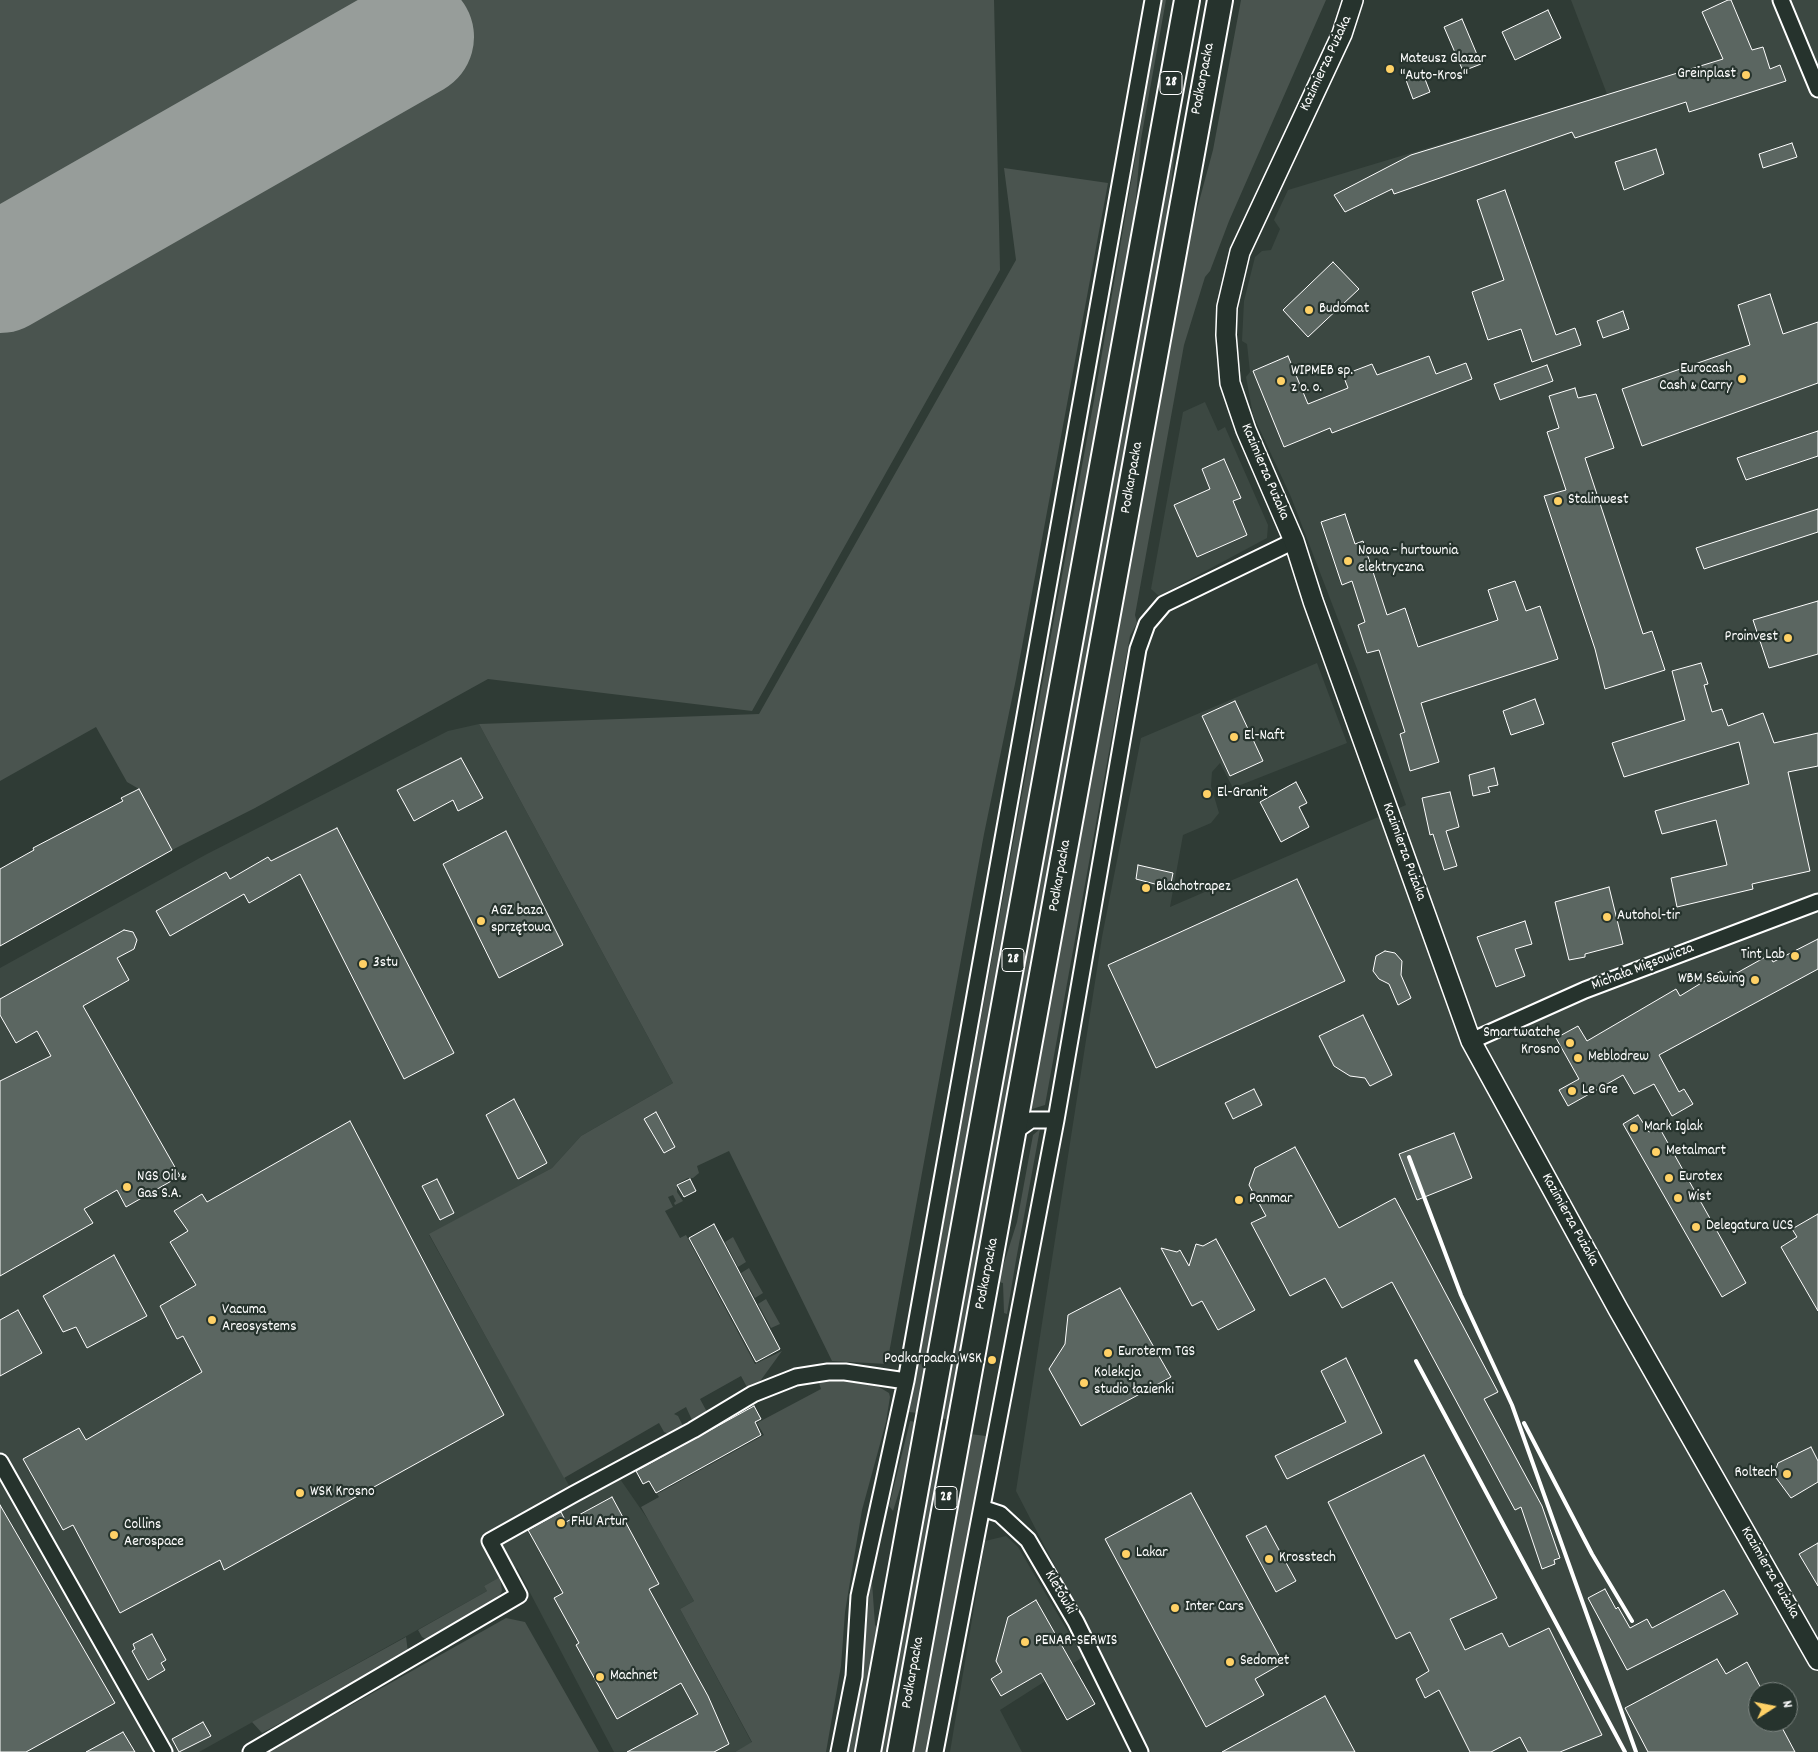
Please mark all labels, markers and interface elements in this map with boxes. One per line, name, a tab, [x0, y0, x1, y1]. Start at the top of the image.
street label: Kazimierza Pużaka	[1297, 14, 1357, 114]
street label: Podkarpacka	[1188, 42, 1220, 116]
place label: Mateusz Glazar "Auto-Kros"	[1400, 51, 1486, 86]
marker: Mateusz Glazar "Auto-Kros"	[1384, 63, 1396, 75]
place label: Greinplast	[1677, 66, 1736, 84]
marker: Greinplast	[1740, 69, 1752, 81]
road number: 28	[1160, 72, 1182, 95]
place label: Budomat	[1319, 301, 1369, 319]
marker: Budomat	[1303, 304, 1315, 316]
place label: Eurocash Cash & Carry	[1659, 361, 1732, 396]
place label: WIPMEB sp. z o. o.	[1291, 363, 1353, 398]
marker: Eurocash Cash & Carry	[1736, 373, 1748, 385]
marker: WIPMEB sp. z o. o.	[1275, 375, 1287, 387]
street label: Kazimierza Pużaka	[1236, 421, 1292, 523]
street label: Podkarpacka	[1118, 441, 1148, 515]
place label: Stalinwest	[1568, 492, 1629, 510]
marker: Stalinwest	[1552, 495, 1564, 507]
place label: Nowa - hurtownia elektryczna	[1358, 543, 1458, 578]
marker: Nowa - hurtownia elektryczna	[1342, 555, 1354, 567]
place label: Proinvest	[1725, 629, 1778, 647]
marker: Proinvest	[1782, 632, 1794, 644]
place label: El-Naft	[1244, 728, 1285, 746]
marker: El-Naft	[1228, 731, 1240, 743]
place label: El-Granit	[1217, 785, 1268, 803]
marker: El-Granit	[1201, 788, 1213, 800]
street label: Kazimierza Pużaka	[1377, 801, 1429, 903]
street label: Podkarpacka	[1046, 839, 1076, 913]
place label: Blachotrapez	[1156, 879, 1231, 897]
marker: Blachotrapez	[1140, 882, 1152, 894]
place label: AGZ baza sprzętowa	[491, 903, 551, 938]
place label: Autohol-tir	[1617, 908, 1680, 926]
marker: Autohol-tir	[1601, 911, 1613, 923]
marker: AGZ baza sprzętowa	[475, 915, 487, 927]
street label: Michała Mięsowicza	[1589, 940, 1697, 996]
place label: Tint Lab	[1741, 947, 1785, 965]
road number: 28	[1002, 948, 1024, 972]
marker: Tint Lab	[1789, 950, 1801, 962]
place label: 3stu	[373, 955, 398, 973]
marker: 3stu	[357, 958, 369, 970]
place label: WBM Sewing	[1678, 971, 1745, 989]
marker: WBM Sewing	[1749, 974, 1761, 986]
place label: Smartwatche Krosno	[1483, 1025, 1560, 1060]
marker: Smartwatche Krosno	[1564, 1037, 1576, 1049]
place label: Meblodrew	[1588, 1049, 1649, 1067]
marker: Meblodrew	[1572, 1052, 1584, 1064]
place label: Le Gre	[1582, 1082, 1618, 1100]
marker: Le Gre	[1566, 1085, 1578, 1097]
place label: Mark Iglak	[1644, 1119, 1703, 1137]
marker: Mark Iglak	[1628, 1122, 1640, 1134]
place label: Metalmart	[1666, 1143, 1726, 1161]
marker: Metalmart	[1650, 1146, 1662, 1158]
place label: NGS Oil & Gas S.A.	[137, 1169, 187, 1204]
place label: Eurotex	[1679, 1169, 1722, 1187]
street label: Kazimierza Pużaka	[1536, 1171, 1602, 1269]
marker: Eurotex	[1663, 1172, 1675, 1184]
marker: NGS Oil & Gas S.A.	[121, 1181, 133, 1193]
place label: Wist	[1688, 1189, 1711, 1207]
place label: Panmar	[1249, 1191, 1293, 1209]
marker: Wist	[1672, 1192, 1684, 1204]
marker: Panmar	[1233, 1194, 1245, 1206]
place label: Delegatura UCS	[1706, 1218, 1793, 1236]
marker: Delegatura UCS	[1690, 1221, 1702, 1233]
street label: Podkarpacka	[972, 1237, 1004, 1311]
place label: Vacuma Areosystems	[222, 1302, 296, 1337]
marker: Vacuma Areosystems	[206, 1314, 218, 1326]
place label: Euroterm TGS	[1118, 1344, 1195, 1362]
marker: Euroterm TGS	[1102, 1347, 1114, 1359]
place label: Podkarpacka WSK	[884, 1351, 982, 1369]
marker: Podkarpacka WSK	[986, 1354, 998, 1366]
place label: Kolekcja studio łazienki	[1094, 1365, 1174, 1400]
marker: Kolekcja studio łazienki	[1078, 1377, 1090, 1389]
place label: Roltech	[1734, 1465, 1777, 1483]
marker: Roltech	[1781, 1468, 1793, 1480]
place label: WSK Krosno	[310, 1484, 375, 1502]
road number: 28	[935, 1486, 957, 1510]
marker: WSK Krosno	[294, 1487, 306, 1499]
place label: FHU Artur	[571, 1514, 627, 1532]
place label: Collins Aerospace	[124, 1517, 184, 1552]
marker: FHU Artur	[555, 1517, 567, 1529]
street label: Kazimierza Pużaka	[1735, 1524, 1803, 1622]
marker: Collins Aerospace	[108, 1529, 120, 1541]
place label: Lakar	[1136, 1545, 1168, 1563]
marker: Lakar	[1120, 1548, 1132, 1560]
place label: Krosstech	[1279, 1550, 1336, 1568]
marker: Krosstech	[1263, 1553, 1275, 1565]
street label: Kletówki	[1039, 1568, 1079, 1618]
place label: Inter Cars	[1185, 1599, 1244, 1617]
marker: Inter Cars	[1169, 1602, 1181, 1614]
place label: PENAR-SERWIS	[1035, 1633, 1117, 1651]
street label: Podkarpacka	[899, 1636, 929, 1710]
marker: PENAR-SERWIS	[1019, 1636, 1031, 1648]
place label: Sedomet	[1240, 1653, 1289, 1671]
marker: Sedomet	[1224, 1656, 1236, 1668]
place label: Machnet	[610, 1668, 658, 1686]
marker: Machnet	[594, 1671, 606, 1683]
north arrow	[1748, 1682, 1798, 1732]
text: N	[1776, 1699, 1797, 1710]

